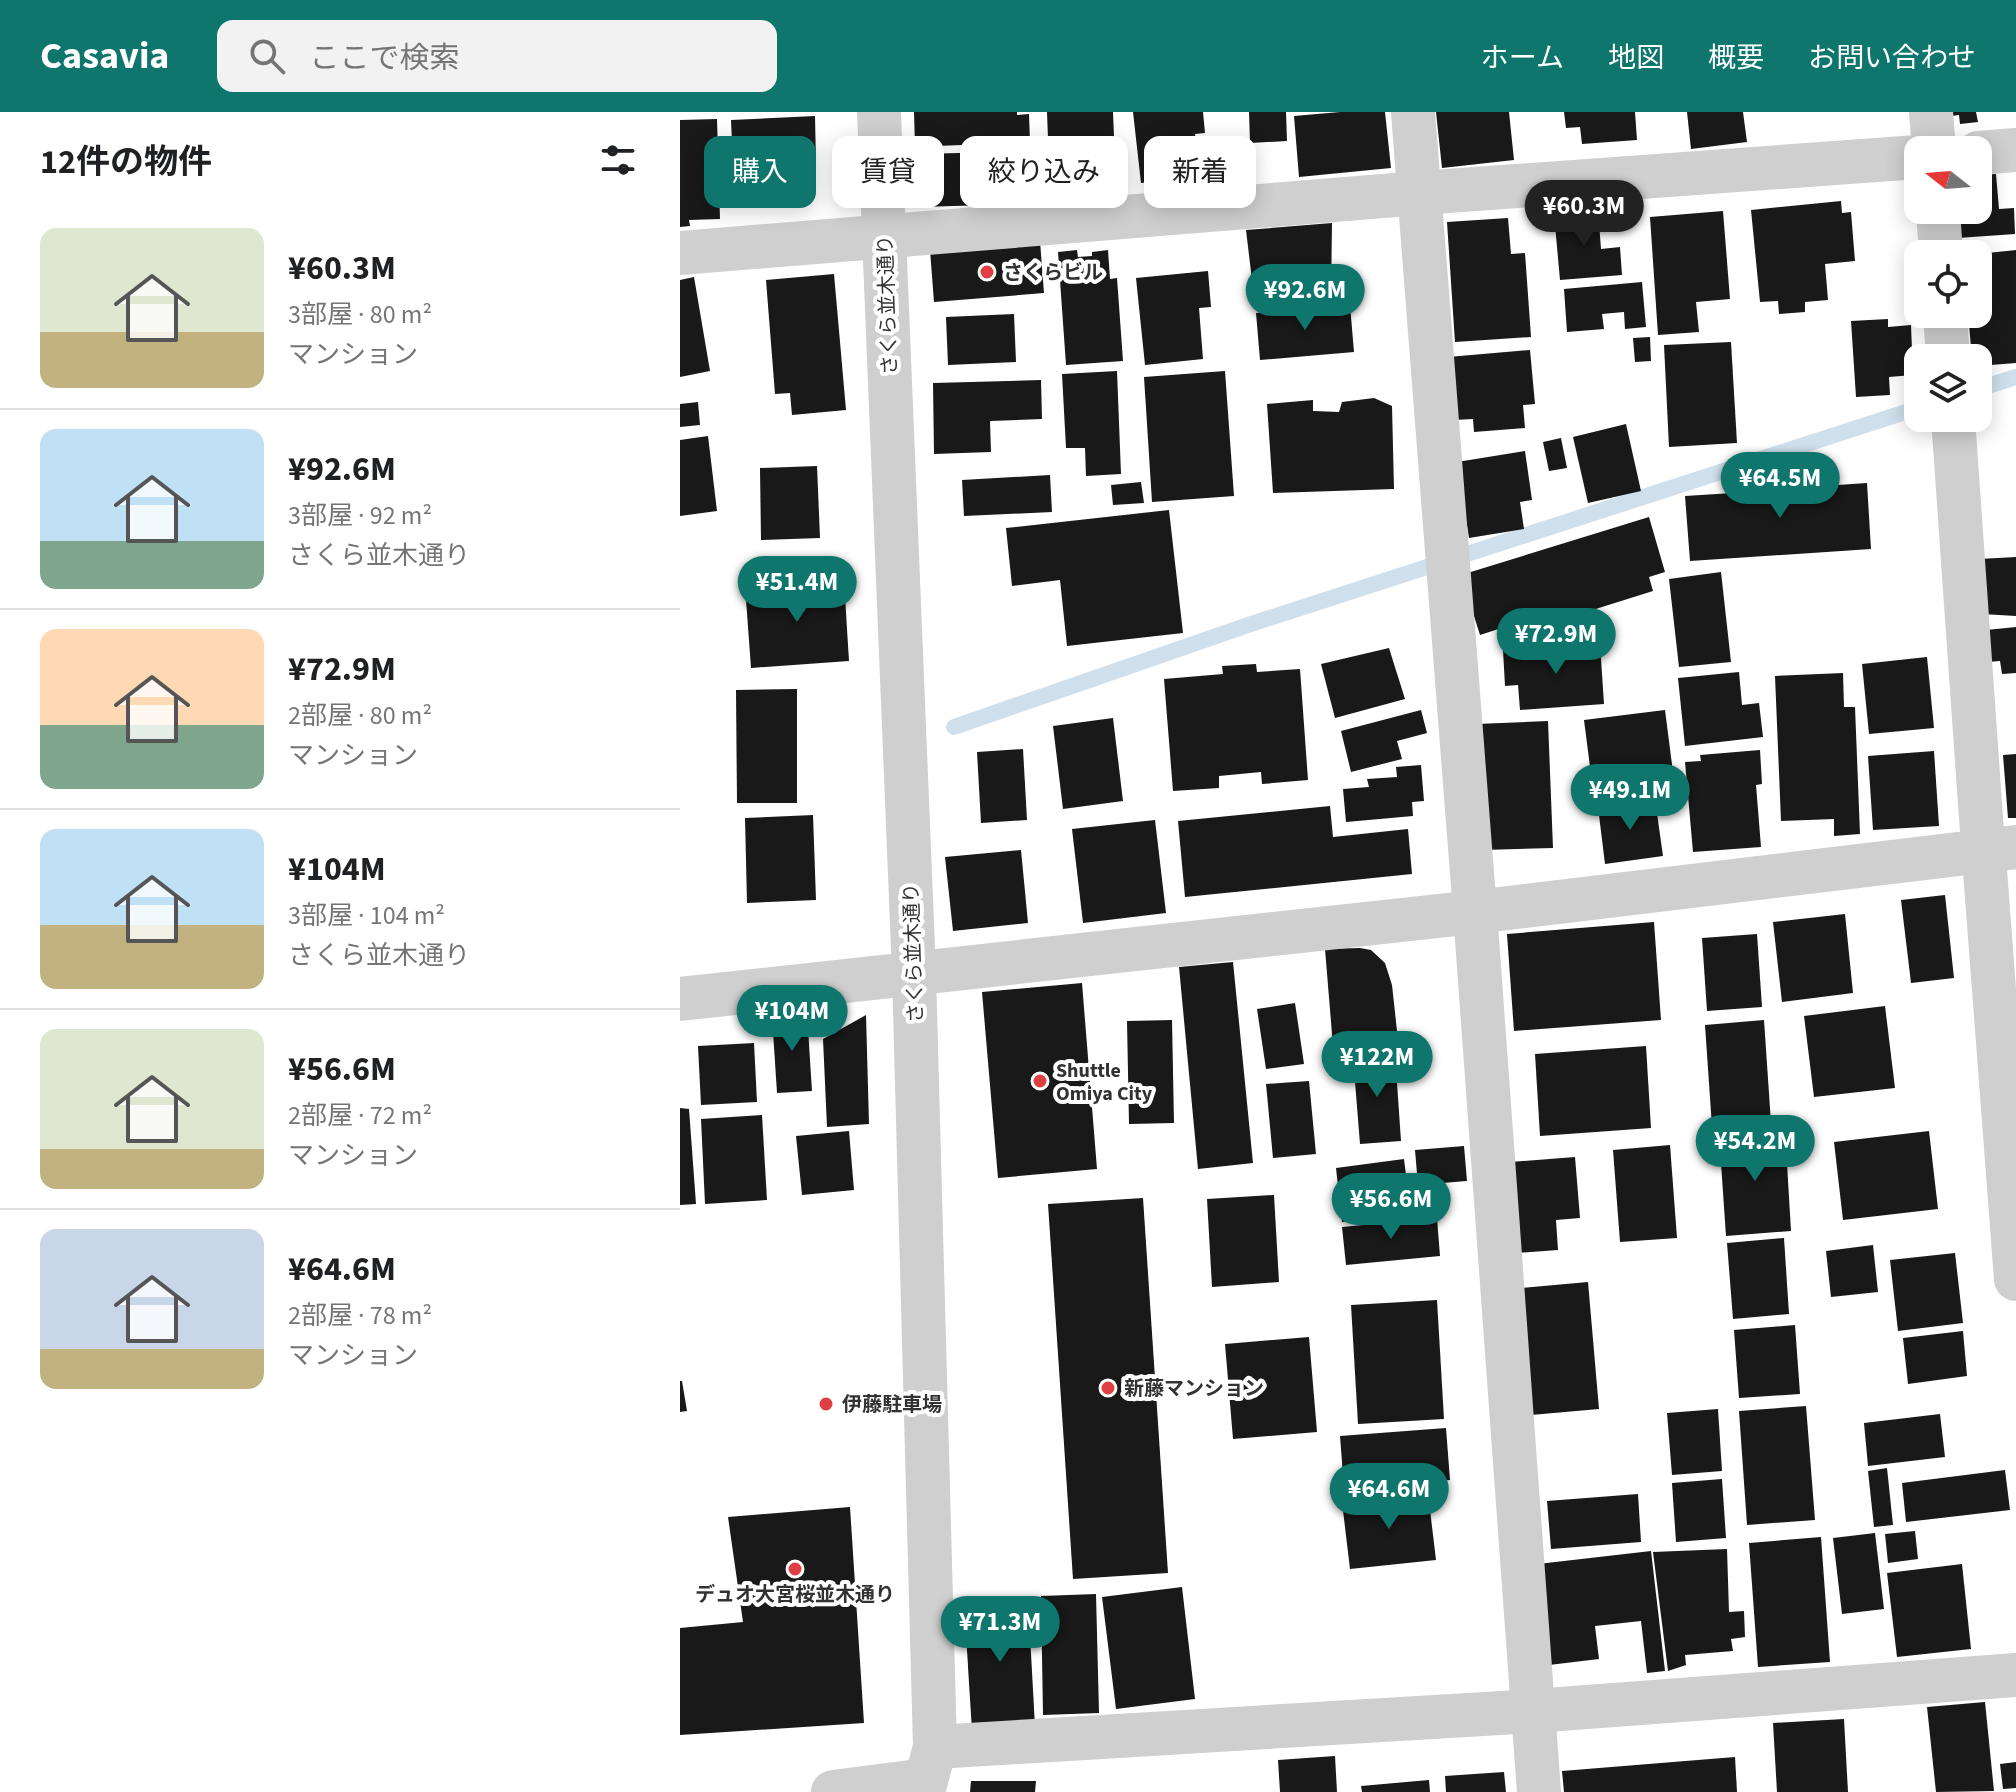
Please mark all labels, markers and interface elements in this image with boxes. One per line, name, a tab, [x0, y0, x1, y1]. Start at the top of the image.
search box	[217, 20, 777, 92]
text: Casavia	[40, 29, 169, 83]
icon: search	[245, 34, 289, 78]
text: ここで検索	[309, 37, 459, 80]
text: ホーム	[1481, 38, 1564, 78]
text: 地図	[1608, 38, 1664, 78]
text: 概要	[1708, 38, 1764, 78]
text: お問い合わせ	[1808, 38, 1976, 78]
chip: 購入	[704, 136, 816, 208]
chip: 賃貸	[832, 136, 944, 208]
chip: 絞り込み	[960, 136, 1128, 208]
chip: 新着	[1144, 136, 1256, 208]
north arrow	[1904, 136, 1992, 224]
map controls	[1904, 136, 1992, 432]
text: 12件の物件	[40, 138, 212, 187]
icon: filters	[596, 138, 640, 182]
pin: ¥60.3M	[1519, 180, 1649, 248]
text: ¥60.3M	[1543, 187, 1625, 224]
street label: さくら並木通り	[872, 235, 904, 375]
button: locate	[1904, 240, 1992, 328]
text: ¥60.3M	[288, 244, 396, 293]
place label: さくらビル	[1003, 259, 1103, 287]
icon: home	[104, 260, 200, 356]
marker: さくらビル	[978, 263, 996, 281]
pin: ¥92.6M	[1240, 264, 1370, 332]
text: ¥92.6M	[1264, 271, 1346, 308]
text: 3部屋 · 80 m²	[288, 296, 432, 333]
text: マンション	[288, 336, 418, 373]
button: layers	[1904, 344, 1992, 432]
text: ¥92.6M	[288, 445, 396, 494]
pin: ¥64.5M	[1715, 452, 1845, 520]
text: ¥64.5M	[1739, 459, 1821, 496]
icon: home	[104, 461, 200, 557]
text: 3部屋 · 92 m²	[288, 497, 432, 534]
text: さくら並木通り	[288, 537, 470, 574]
pin: ¥51.4M	[732, 556, 862, 624]
text: ¥51.4M	[756, 563, 838, 600]
pin: ¥72.9M	[1491, 608, 1621, 676]
text: ¥72.9M	[1515, 615, 1597, 652]
text: ¥72.9M	[288, 645, 396, 694]
icon: home	[104, 661, 200, 757]
text: 2部屋 · 80 m²	[288, 697, 432, 734]
text: マンション	[288, 737, 418, 774]
pin: ¥49.1M	[1565, 764, 1695, 832]
text: ¥49.1M	[1589, 771, 1671, 808]
text: ¥104M	[288, 845, 386, 894]
icon: home	[104, 861, 200, 957]
street label: さくら並木通り	[898, 883, 930, 1023]
text: 3部屋 · 104 m²	[288, 897, 445, 934]
text: さくら並木通り	[288, 937, 470, 974]
pin: ¥104M	[736, 985, 848, 1053]
text: ¥104M	[755, 992, 829, 1029]
pin: ¥122M	[1321, 1031, 1433, 1099]
text: ¥122M	[1340, 1038, 1414, 1075]
text: ¥56.6M	[288, 1045, 396, 1094]
place label: Shuttle Omiya City	[1056, 1057, 1153, 1108]
icon: home	[104, 1061, 200, 1157]
marker: Shuttle Omiya City	[1031, 1072, 1049, 1090]
text: 2部屋 · 72 m²	[288, 1097, 432, 1134]
pin: ¥54.2M	[1690, 1115, 1820, 1183]
text: ¥54.2M	[1714, 1122, 1796, 1159]
text: マンション	[288, 1137, 418, 1174]
pin: ¥56.6M	[1326, 1173, 1456, 1241]
text: ¥56.6M	[1350, 1180, 1432, 1217]
text: ¥64.6M	[288, 1245, 396, 1294]
icon: home	[104, 1261, 200, 1357]
text: 2部屋 · 78 m²	[288, 1297, 432, 1334]
text: マンション	[288, 1337, 418, 1374]
place label: 新藤マンション	[1124, 1375, 1264, 1403]
marker: 新藤マンション	[1099, 1379, 1117, 1397]
place label: 伊藤駐車場	[842, 1391, 942, 1419]
marker: 伊藤駐車場	[817, 1395, 835, 1413]
pin: ¥64.6M	[1324, 1463, 1454, 1531]
text: ¥64.6M	[1348, 1470, 1430, 1507]
marker: デュオ大宮桜並木通り	[786, 1560, 804, 1578]
place label: デュオ大宮桜並木通り	[695, 1581, 895, 1609]
pin: ¥71.3M	[935, 1596, 1065, 1664]
text: ¥71.3M	[959, 1603, 1041, 1640]

